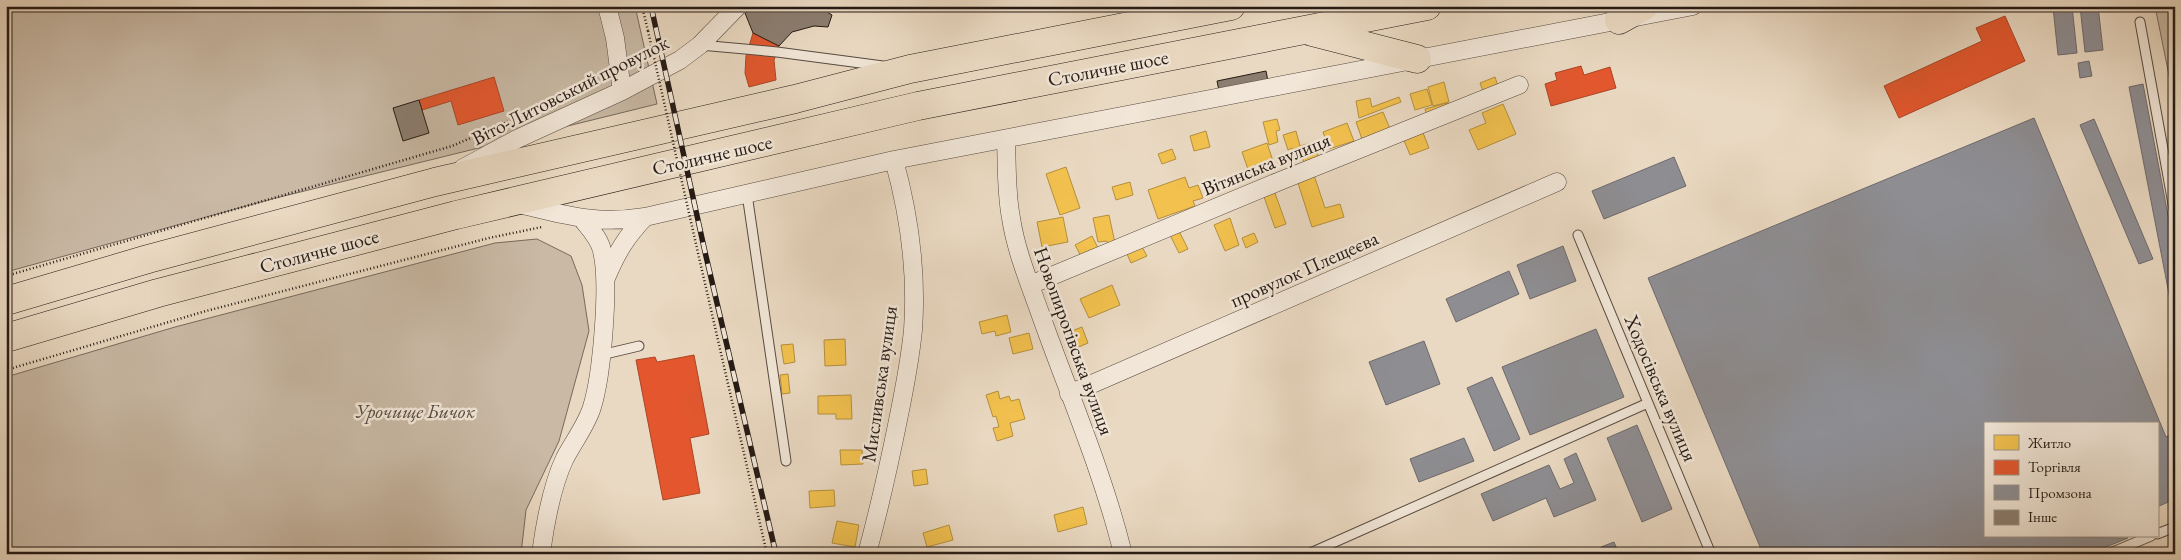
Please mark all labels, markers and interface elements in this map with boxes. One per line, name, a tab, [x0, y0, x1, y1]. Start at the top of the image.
street label: Віто-Литовський провулок	[467, 29, 673, 151]
street label: Столичне шосе	[1045, 44, 1171, 92]
street label: Вітянська вулиця	[1198, 126, 1334, 202]
street label: Столичне шосе	[649, 129, 775, 181]
street label: Столичне шосе	[256, 223, 382, 279]
street label: провулок Плещеєва	[1226, 225, 1382, 313]
street label: Новопирогівська вулиця	[1028, 243, 1120, 439]
street label: Мисливська вулиця	[855, 304, 903, 464]
street label: Ходосівська вулиця	[1618, 310, 1704, 465]
park label: Урочище Бичок	[355, 398, 475, 424]
legend	[1984, 422, 2158, 538]
text: Житло	[2027, 433, 2071, 452]
text: Торгівля	[2028, 457, 2081, 476]
text: Промзона	[2028, 483, 2092, 502]
text: Інше	[2028, 507, 2057, 526]

